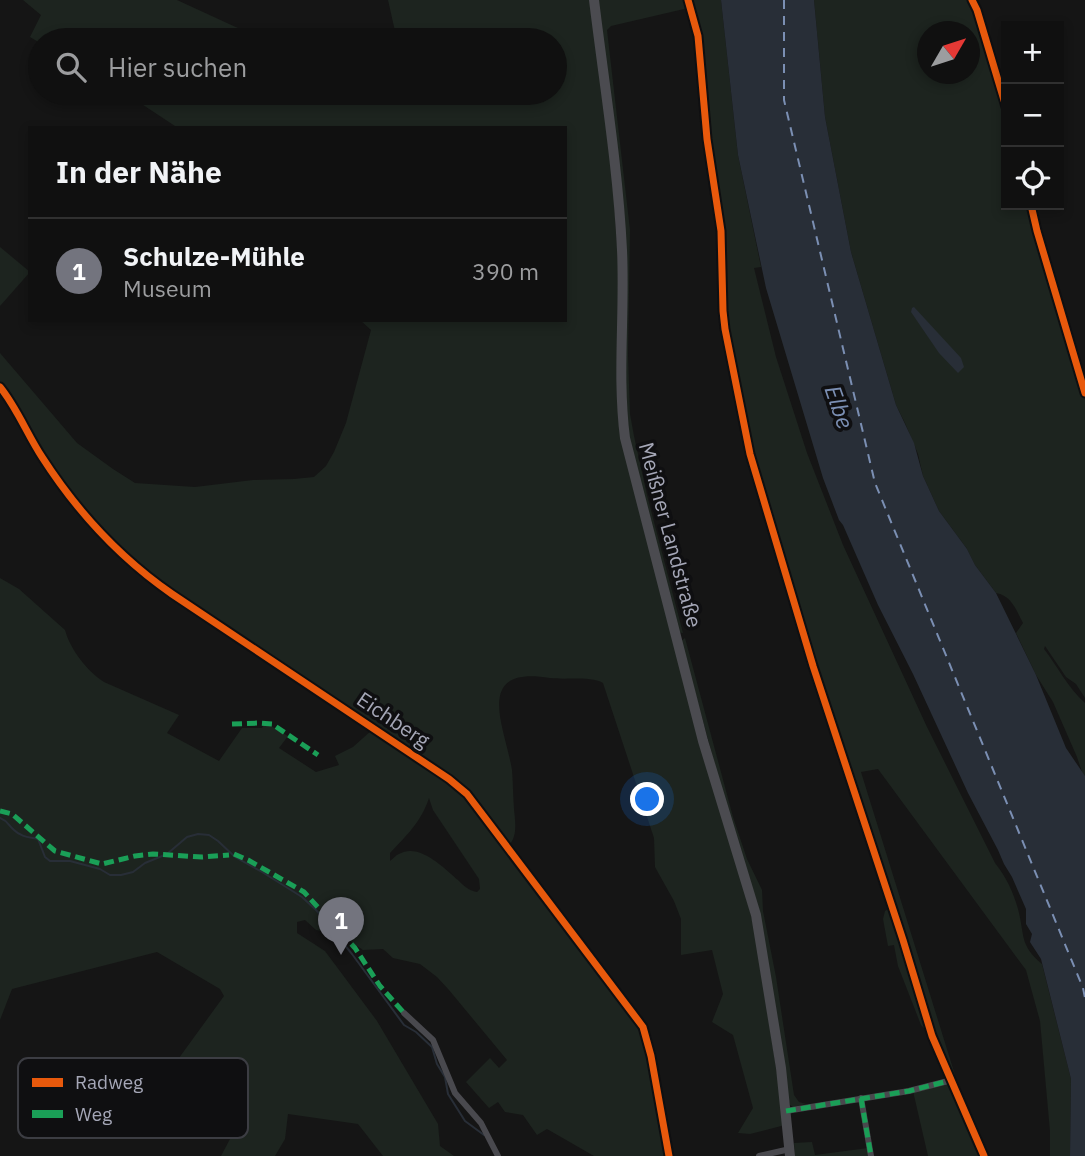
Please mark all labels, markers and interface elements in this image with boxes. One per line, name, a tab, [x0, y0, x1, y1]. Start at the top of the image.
north arrow	[917, 21, 980, 84]
map controls	[1001, 21, 1064, 210]
button: +	[1001, 21, 1064, 84]
search box	[28, 28, 567, 105]
icon: search	[52, 48, 90, 86]
text: Hier suchen	[108, 50, 247, 84]
button: −	[1001, 84, 1064, 147]
button: locate	[1001, 147, 1064, 210]
text: In der Nähe	[56, 152, 222, 191]
text: Schulze-Mühle	[123, 239, 305, 273]
text: 1	[72, 256, 86, 286]
text: 390 m	[472, 256, 539, 286]
text: Museum	[123, 273, 212, 303]
water label: Elbe	[819, 381, 861, 433]
street label: Meißner Landstraße	[633, 439, 709, 630]
street label: Eichberg	[352, 685, 435, 754]
your location	[630, 782, 664, 816]
pin: 1	[318, 897, 364, 955]
legend	[18, 1058, 248, 1138]
text: Radweg	[75, 1070, 143, 1094]
text: Weg	[75, 1102, 112, 1126]

